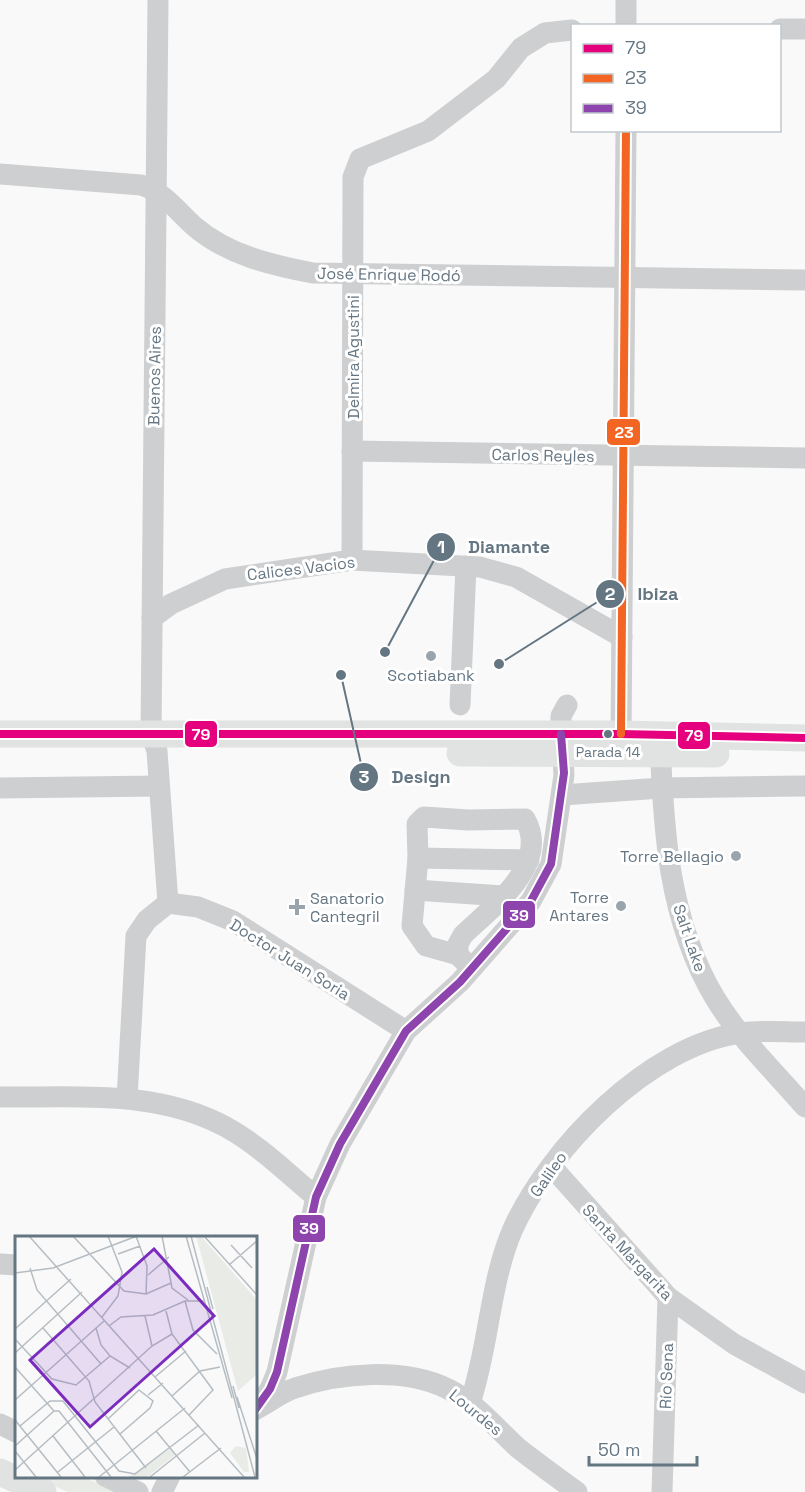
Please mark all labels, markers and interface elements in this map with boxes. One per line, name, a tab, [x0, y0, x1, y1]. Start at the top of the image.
legend	[571, 24, 781, 132]
text: 79	[625, 36, 646, 59]
text: 23	[625, 66, 647, 89]
text: 39	[625, 96, 647, 119]
street label: José Enrique Rodó	[317, 263, 461, 286]
street label: Delmira Agustini	[343, 295, 364, 419]
street label: Buenos Aires	[143, 326, 166, 426]
line badge: 23	[606, 418, 641, 446]
text: 23	[614, 422, 634, 443]
street label: Carlos Reyles	[491, 444, 595, 467]
callout: Diamante	[426, 529, 562, 565]
text: 1	[437, 535, 445, 558]
text: Diamante	[468, 535, 550, 558]
street label: Calices Vacios	[246, 551, 356, 586]
callout: Ibiza	[595, 576, 690, 612]
text: 2	[605, 582, 616, 605]
text: Ibiza	[638, 582, 679, 605]
marker: Scotiabank	[424, 649, 438, 663]
place label: Scotiabank	[387, 665, 475, 686]
line badge: 79	[184, 720, 218, 748]
line badge: 79	[677, 721, 711, 750]
text: 79	[192, 724, 210, 745]
text: 79	[685, 725, 703, 746]
marker: Parada 14	[602, 728, 614, 740]
place label: Parada 14	[576, 743, 640, 761]
callout: Design	[349, 759, 462, 795]
text: 3	[359, 765, 370, 788]
text: Design	[391, 765, 451, 788]
place label: Torre Bellagio	[620, 846, 724, 867]
marker: Torre Bellagio	[729, 849, 743, 863]
place label: Torre Antares	[549, 887, 609, 926]
place label: Sanatorio Cantegril	[310, 888, 384, 927]
marker: Sanatorio Cantegril	[288, 898, 306, 916]
marker: Torre Antares	[614, 899, 628, 913]
line badge: 39	[502, 900, 536, 929]
street label: Salt Lake	[668, 902, 711, 975]
text: 39	[509, 905, 529, 926]
street label: Doctor Juan Soria	[226, 914, 354, 1005]
street label: Galileo	[525, 1147, 572, 1201]
street label: Santa Margarita	[578, 1200, 678, 1305]
line badge: 39	[292, 1214, 326, 1243]
text: 39	[299, 1218, 319, 1239]
inset map	[15, 1236, 256, 1477]
street label: Río Sena	[655, 1343, 678, 1410]
street label: Lourdes	[445, 1385, 507, 1440]
scale bar	[589, 1429, 697, 1467]
text: 50 m	[598, 1438, 640, 1461]

